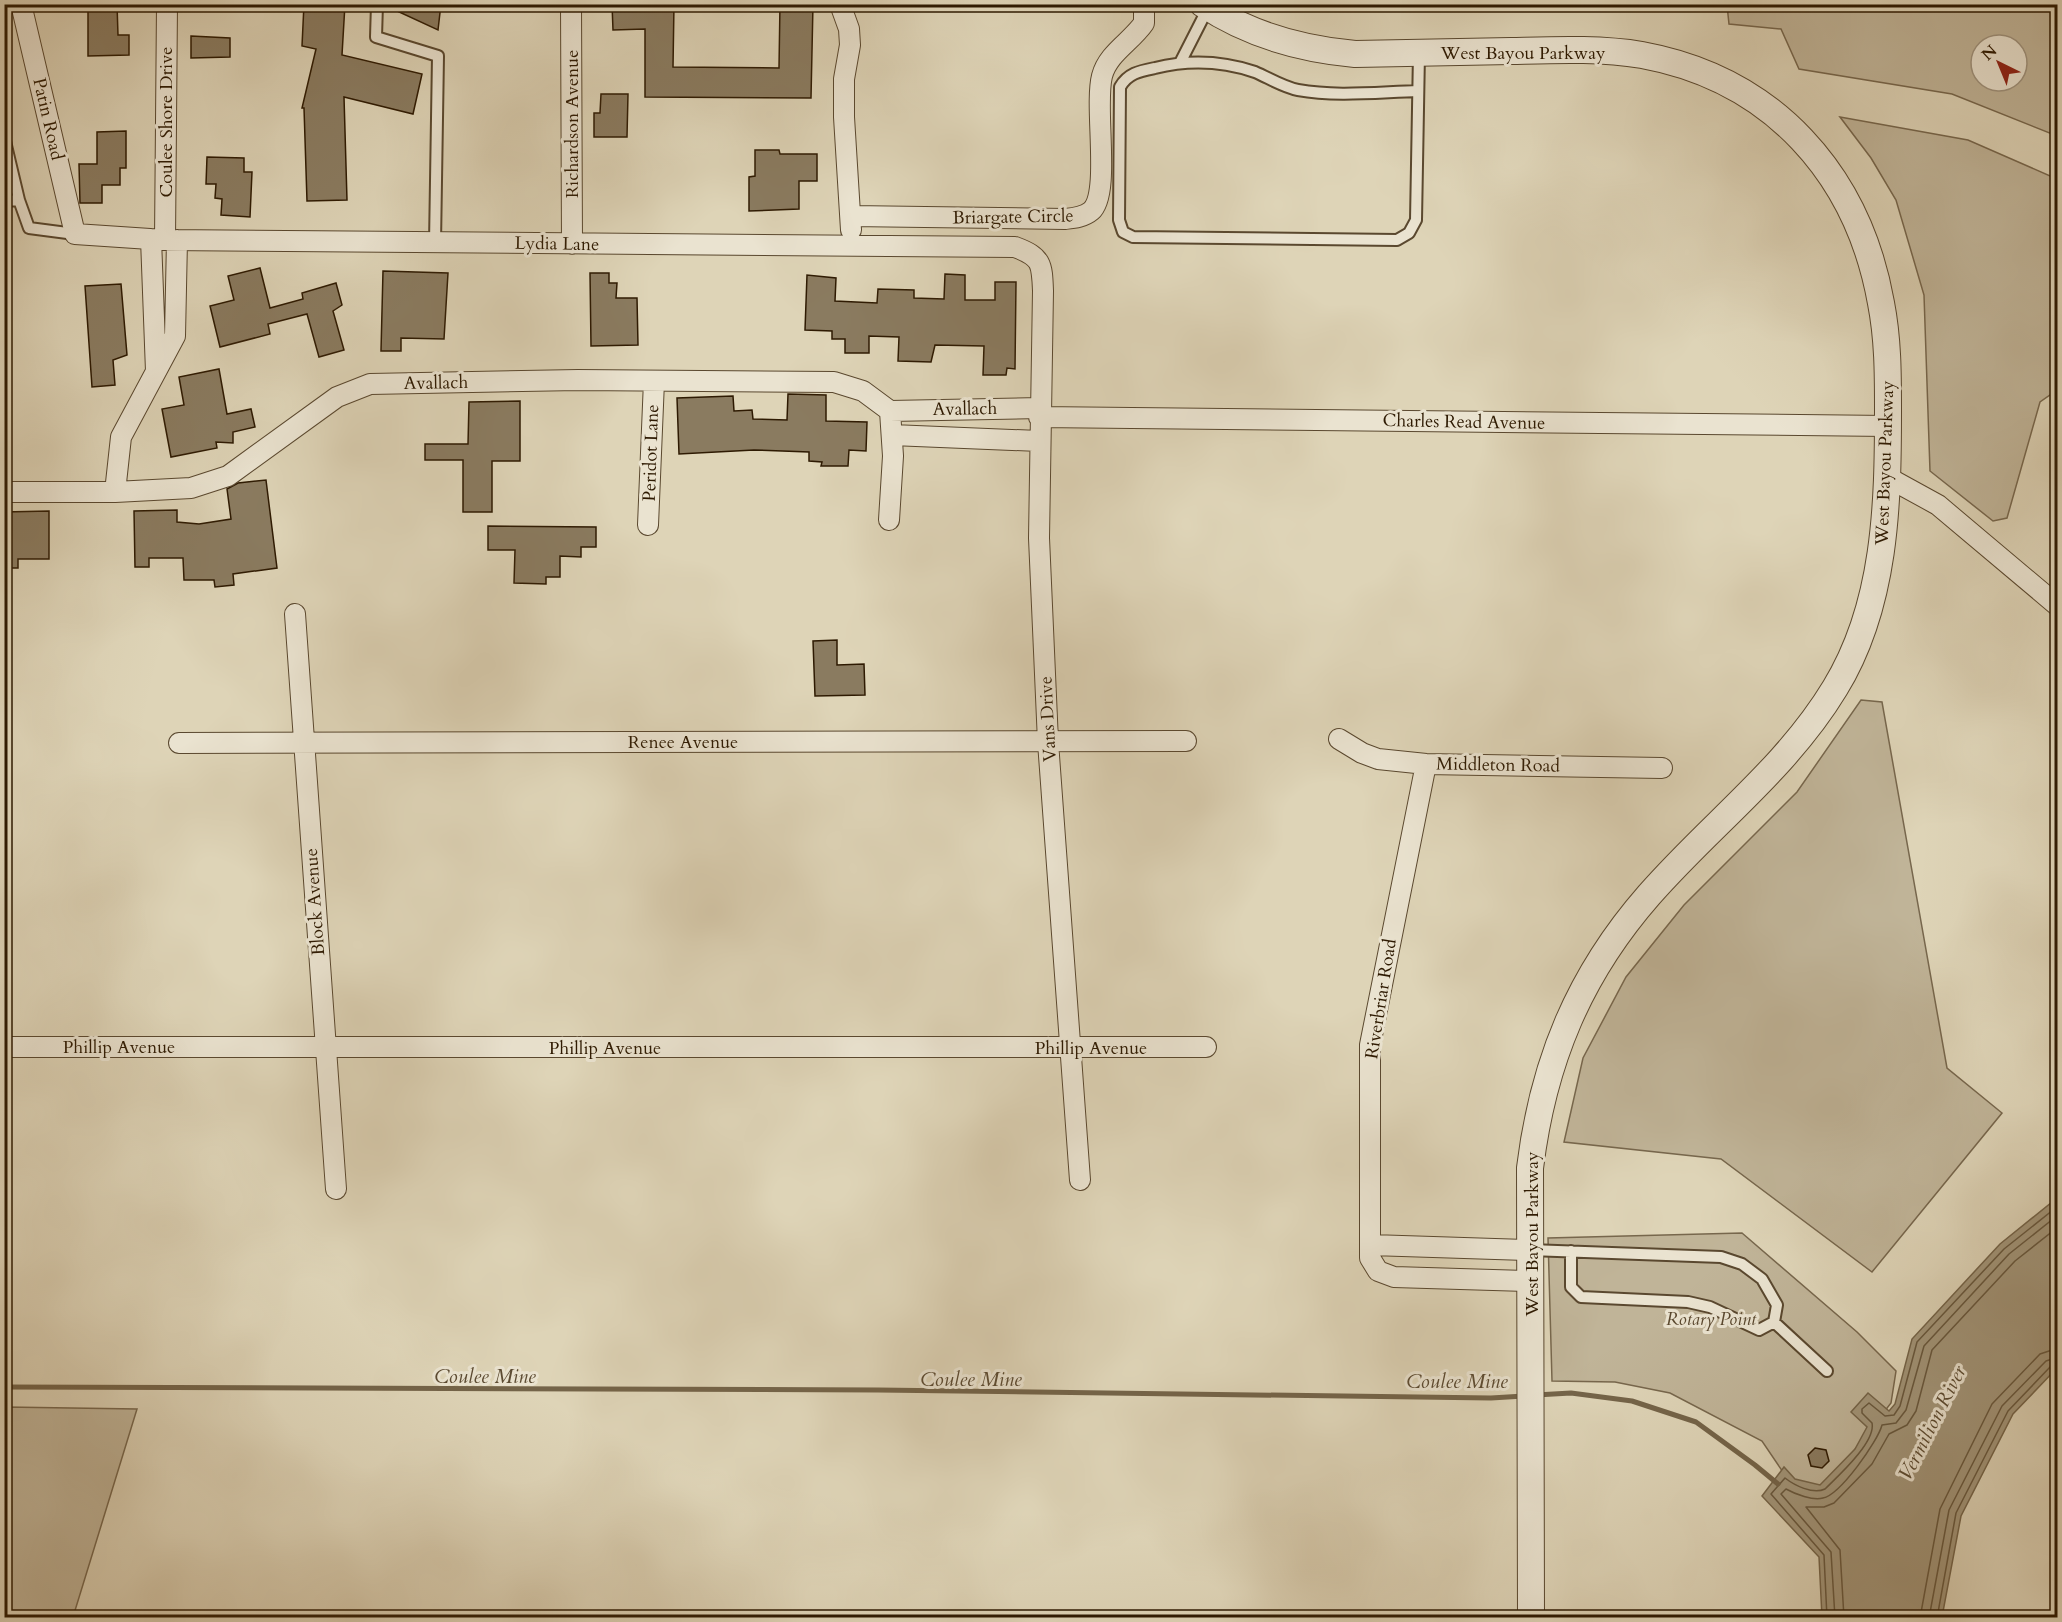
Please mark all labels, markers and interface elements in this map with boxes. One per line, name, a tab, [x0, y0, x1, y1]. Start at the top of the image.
north arrow	[1969, 33, 2029, 93]
text: N	[1977, 40, 2002, 66]
street label: West Bayou Parkway	[1440, 41, 1606, 66]
street label: Coulee Shore Drive	[154, 47, 179, 197]
street label: Richardson Avenue	[560, 50, 585, 198]
street label: Patin Road	[26, 75, 70, 163]
street label: Briargate Circle	[952, 203, 1074, 231]
street label: Lydia Lane	[514, 231, 600, 257]
street label: Avallach	[403, 370, 469, 396]
street label: West Bayou Parkway	[1870, 380, 1900, 547]
street label: Avallach	[932, 396, 998, 422]
street label: Peridot Lane	[637, 404, 665, 502]
street label: Charles Read Avenue	[1382, 408, 1546, 436]
street label: Vans Drive	[1033, 676, 1063, 762]
street label: Renee Avenue	[628, 730, 738, 755]
street label: Middleton Road	[1436, 751, 1561, 779]
street label: Block Avenue	[299, 847, 331, 957]
street label: Riverbriar Road	[1359, 937, 1403, 1061]
street label: Phillip Avenue	[63, 1035, 175, 1060]
street label: Phillip Avenue	[549, 1036, 661, 1061]
street label: Phillip Avenue	[1035, 1036, 1147, 1061]
street label: West Bayou Parkway	[1520, 1151, 1545, 1317]
park label: Rotary Point	[1666, 1307, 1757, 1332]
water label: Vermilion River	[1892, 1360, 1973, 1485]
water label: Coulee Mine	[434, 1363, 536, 1390]
water label: Coulee Mine	[920, 1366, 1022, 1393]
water label: Coulee Mine	[1406, 1368, 1508, 1395]

